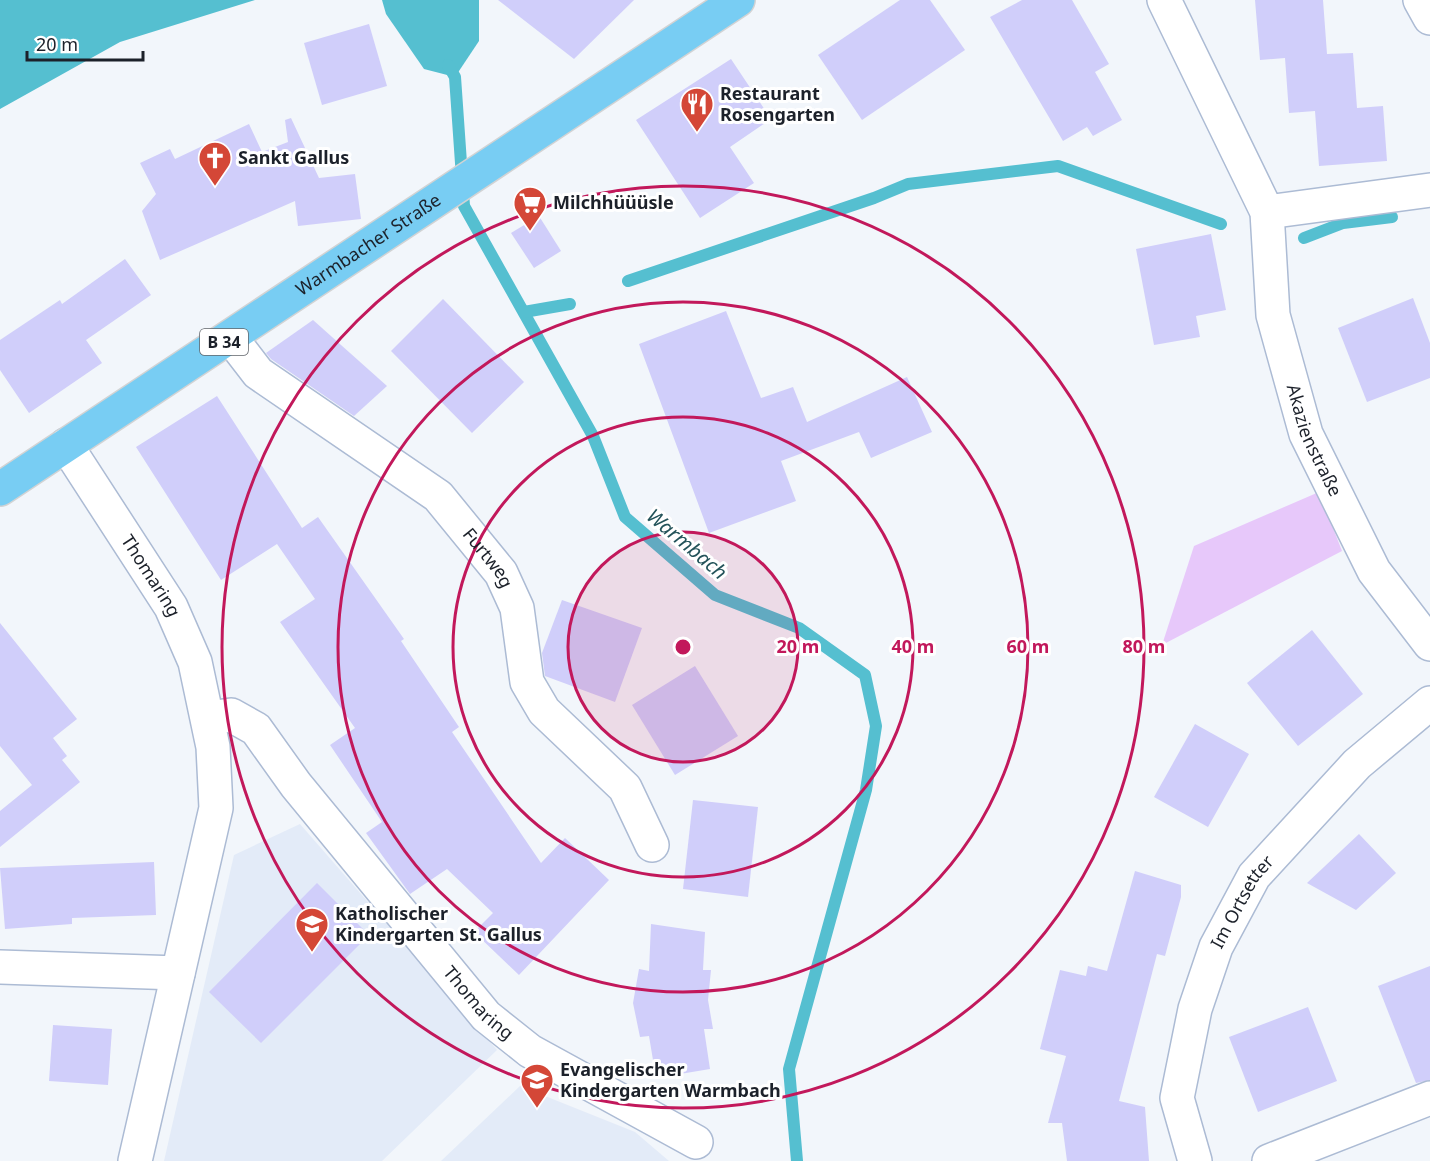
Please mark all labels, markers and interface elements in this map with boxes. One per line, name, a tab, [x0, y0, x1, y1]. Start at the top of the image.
scale bar	[27, 24, 142, 62]
text: 20 m	[36, 32, 78, 56]
place label: Restaurant Rosengarten	[720, 81, 835, 126]
restaurant icon: Restaurant Rosengarten	[679, 86, 715, 133]
church icon: Sankt Gallus	[197, 140, 233, 187]
place label: Sankt Gallus	[238, 145, 349, 169]
supermarket icon: Milchhüüüsle	[512, 185, 548, 232]
street label: Warmbacher Straße	[291, 187, 445, 301]
place label: Milchhüüüsle	[553, 190, 674, 214]
road number: B 34	[200, 329, 248, 355]
street label: Akazienstraße	[1282, 381, 1348, 500]
water label: Warmbach	[641, 502, 733, 585]
street label: Furtweg	[458, 523, 519, 591]
street label: Thomaring	[116, 530, 187, 620]
text: 20 m	[777, 634, 819, 658]
text: 40 m	[892, 634, 934, 658]
text: 60 m	[1007, 634, 1049, 658]
text: 80 m	[1123, 634, 1165, 658]
centre of rings	[673, 637, 693, 657]
street label: Im Ortsetter	[1204, 849, 1279, 952]
place label: Katholischer Kindergarten St. Gallus	[335, 901, 542, 946]
school or university icon: Katholischer Kindergarten St. Gallus	[294, 906, 330, 953]
street label: Thomaring	[438, 960, 519, 1044]
place label: Evangelischer Kindergarten Warmbach	[560, 1057, 781, 1102]
school or university icon: Evangelischer Kindergarten Warmbach	[519, 1062, 555, 1109]

